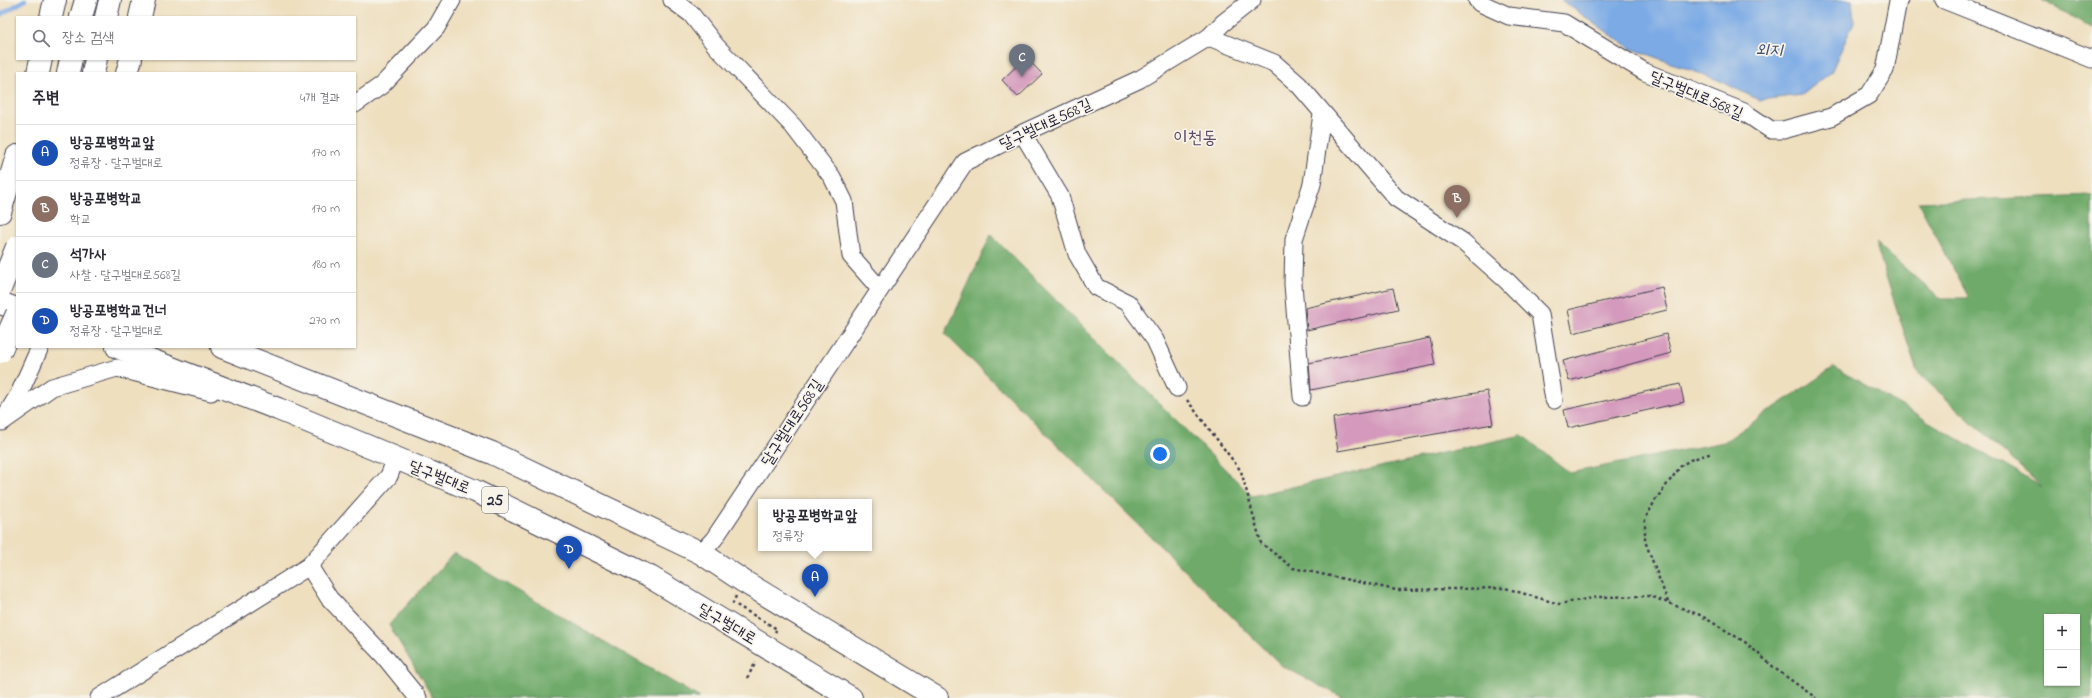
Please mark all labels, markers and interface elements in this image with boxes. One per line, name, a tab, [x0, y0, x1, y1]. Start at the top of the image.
search box	[16, 16, 356, 60]
icon: search	[30, 27, 52, 49]
text: 장소 검색	[62, 27, 114, 49]
water label: 외지	[1755, 38, 1785, 63]
pin: C	[1009, 44, 1035, 77]
street label: 달구벌대로568길	[1646, 65, 1747, 126]
text: 주변	[32, 86, 59, 111]
text: 4개 결과	[300, 89, 340, 108]
street label: 달구벌대로568길	[996, 93, 1096, 157]
district label: 이천동	[1173, 126, 1217, 152]
text: 방공포병학교앞	[70, 132, 155, 154]
text: A	[41, 143, 49, 162]
text: 170 m	[312, 143, 340, 162]
text: 정류장 · 달구벌대로	[70, 154, 163, 173]
pin: B	[1444, 185, 1470, 218]
text: 방공포병학교	[70, 188, 142, 210]
text: B	[41, 199, 49, 218]
text: 170 m	[312, 199, 340, 218]
text: 학교	[70, 210, 91, 229]
text: 석가사	[70, 244, 106, 266]
text: C	[41, 255, 49, 274]
text: 180 m	[312, 255, 340, 274]
text: 사찰 · 달구벌대로568길	[70, 266, 181, 285]
text: 방공포병학교건너	[70, 300, 167, 322]
text: D	[40, 311, 50, 330]
text: 270 m	[309, 311, 340, 330]
text: 정류장 · 달구벌대로	[70, 322, 163, 341]
street label: 달구벌대로568길	[756, 375, 830, 471]
your location	[1150, 444, 1170, 464]
street label: 달구벌대로	[405, 455, 474, 501]
road number: 25	[482, 487, 508, 513]
popup	[758, 499, 872, 551]
text: 방공포병학교앞	[773, 505, 857, 527]
text: 정류장	[773, 527, 804, 546]
pin: D	[556, 536, 582, 569]
pin: A	[802, 564, 828, 597]
street label: 달구벌대로	[693, 598, 761, 652]
map controls	[2044, 614, 2080, 686]
button: +	[2044, 614, 2080, 650]
button: −	[2044, 650, 2080, 686]

